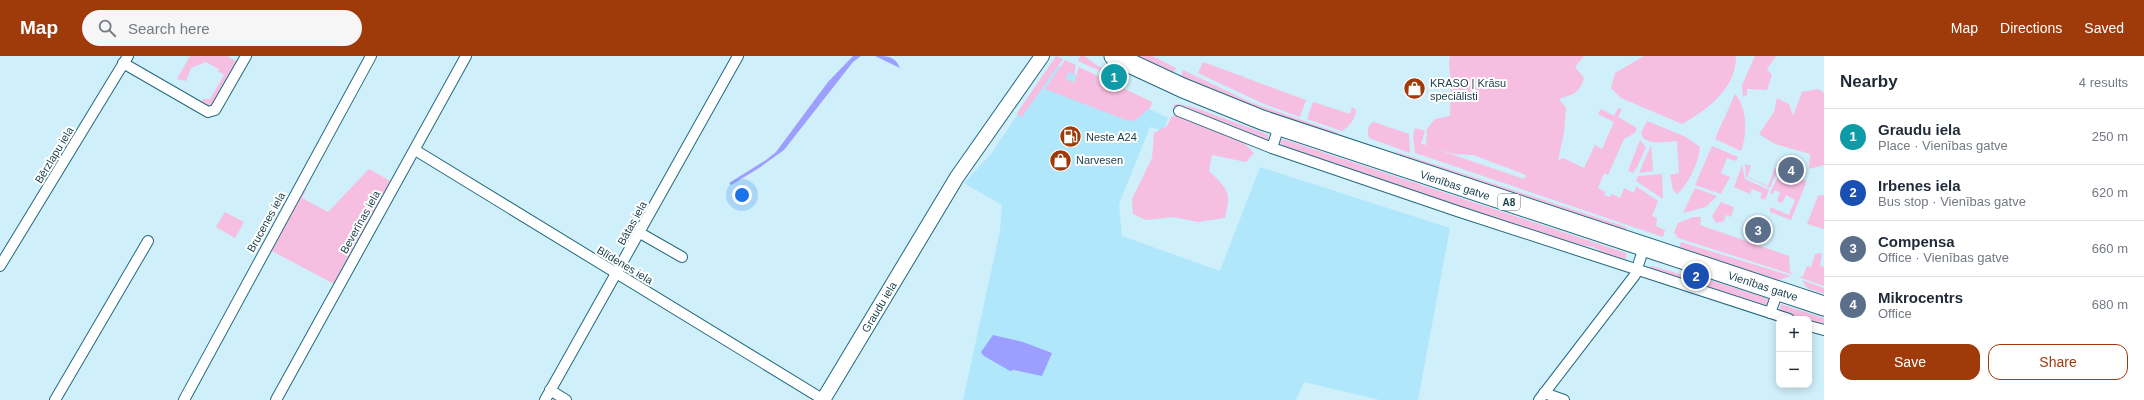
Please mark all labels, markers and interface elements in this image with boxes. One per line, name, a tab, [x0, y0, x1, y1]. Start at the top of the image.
search box	[82, 10, 362, 46]
text: Map	[20, 17, 58, 38]
icon: search	[96, 17, 118, 39]
text: Search here	[128, 20, 210, 37]
text: Map	[1951, 20, 1978, 36]
text: Directions	[2000, 20, 2062, 36]
text: Saved	[2084, 20, 2124, 36]
pin: 1	[1101, 62, 1127, 92]
text: Nearby	[1840, 72, 1898, 91]
text: 4 results	[2079, 75, 2128, 90]
shop icon: KRASO | Krāsu speciālisti	[1401, 76, 1427, 102]
place label: KRASO | Krāsu speciālisti	[1430, 77, 1506, 102]
text: Graudu iela	[1878, 121, 1961, 138]
street label: Bērzlapu iela	[32, 124, 76, 185]
fuel station icon: Neste A24	[1058, 124, 1084, 150]
text: 1	[1849, 129, 1857, 144]
text: 250 m	[2092, 129, 2128, 144]
place label: Neste A24	[1086, 131, 1137, 143]
text: Place · Vienības gatve	[1878, 138, 2008, 153]
shop icon: Narvesen	[1047, 147, 1073, 173]
place label: Narvesen	[1076, 154, 1123, 166]
pin: 4	[1778, 155, 1804, 185]
street label: Vienības gatve	[1419, 168, 1491, 202]
text: Irbenes iela	[1878, 177, 1961, 194]
your location	[732, 185, 752, 205]
text: 2	[1849, 185, 1857, 200]
text: 620 m	[2092, 185, 2128, 200]
street label: Beverīnas iela	[338, 188, 383, 255]
street label: Brucenes iela	[245, 189, 288, 254]
road number: A8	[1498, 194, 1520, 210]
text: Bus stop · Vienības gatve	[1878, 194, 2026, 209]
street label: Bātas iela	[615, 198, 649, 247]
pin: 3	[1745, 215, 1771, 245]
text: Compensa	[1878, 233, 1955, 250]
text: 3	[1849, 241, 1857, 256]
text: 660 m	[2092, 241, 2128, 256]
street label: Blīdenes iela	[595, 244, 656, 287]
text: Office · Vienības gatve	[1878, 250, 2009, 265]
pin: 2	[1683, 261, 1709, 291]
street label: Vienības gatve	[1727, 269, 1799, 303]
street label: Graudu iela	[859, 279, 899, 334]
text: Mikrocentrs	[1878, 289, 1963, 306]
text: 4	[1849, 297, 1857, 312]
text: 680 m	[2092, 297, 2128, 312]
text: Office	[1878, 306, 1912, 321]
map controls	[1776, 316, 1812, 388]
button: +	[1776, 316, 1812, 352]
button: Save	[1840, 344, 1980, 380]
button: Share	[1988, 344, 2128, 380]
button: −	[1776, 352, 1812, 388]

